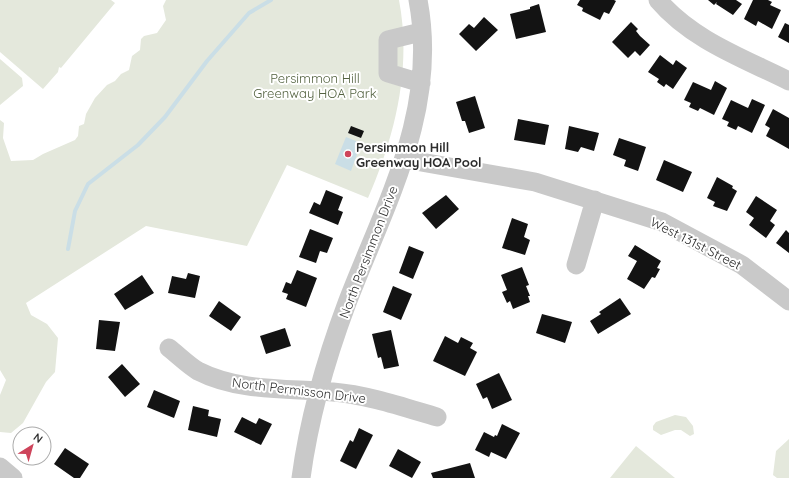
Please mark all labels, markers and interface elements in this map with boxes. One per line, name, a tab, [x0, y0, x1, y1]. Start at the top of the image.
park label: Persimmon Hill Greenway HOA Park	[253, 70, 377, 101]
place label: Persimmon Hill Greenway HOA Pool	[356, 139, 482, 170]
marker: Persimmon Hill Greenway HOA Pool	[343, 149, 353, 159]
street label: North Persimmon Drive	[335, 184, 401, 320]
street label: West 131st Street	[648, 213, 744, 273]
street label: North Permisson Drive	[231, 374, 367, 406]
north arrow	[12, 426, 52, 466]
text: N	[31, 430, 45, 446]

